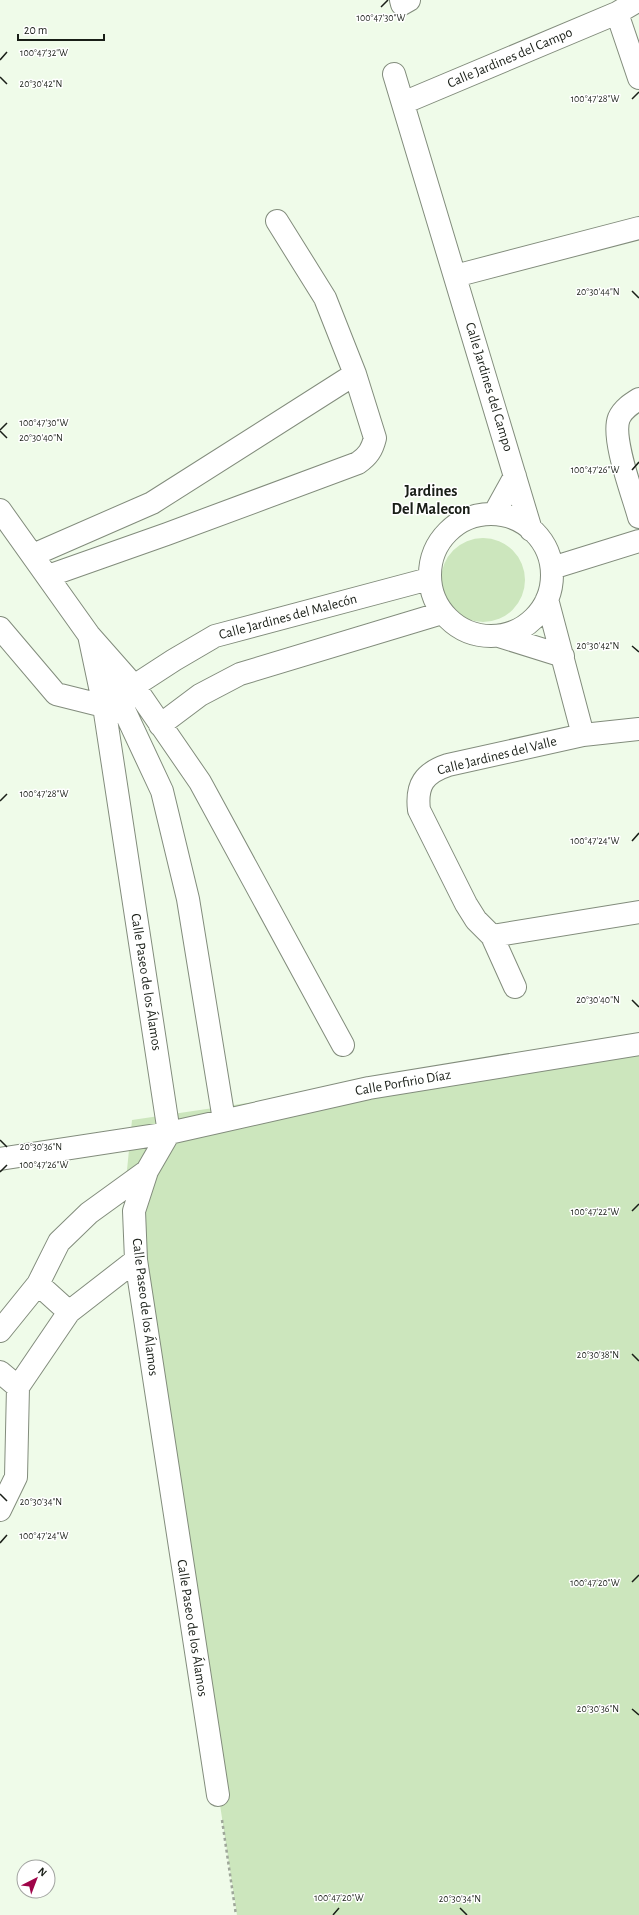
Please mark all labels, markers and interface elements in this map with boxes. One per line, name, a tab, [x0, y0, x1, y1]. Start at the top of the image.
text: 100°47'30"W	[357, 13, 405, 23]
scale bar	[18, 16, 104, 42]
text: 20 m	[24, 24, 47, 36]
street label: Calle Jardines del Campo	[445, 25, 575, 91]
text: 100°47'32"W	[20, 48, 68, 58]
text: 20°30'42"N	[20, 79, 62, 89]
text: 100°47'28"W	[571, 94, 619, 104]
text: 20°30'44"N	[576, 287, 620, 297]
street label: Calle Jardines del Campo	[463, 321, 515, 453]
text: 100°47'30"W	[20, 418, 68, 428]
text: 20°30'40"N	[19, 433, 63, 443]
text: 100°47'26"W	[571, 465, 619, 475]
district label: Jardines Del Malecon	[391, 483, 471, 517]
street label: Calle Jardines del Malecón	[217, 592, 359, 642]
text: 20°30'42"N	[577, 641, 619, 651]
street label: Calle Jardines del Valle	[436, 734, 558, 778]
text: 100°47'28"W	[20, 789, 68, 799]
text: 100°47'24"W	[571, 836, 619, 846]
street label: Calle Paseo de los Álamos	[128, 912, 167, 1052]
text: 20°30'40"N	[576, 995, 620, 1005]
street label: Calle Porfirio Díaz	[354, 1068, 452, 1098]
text: 20°30'36"N	[20, 1142, 62, 1152]
text: 100°47'26"W	[20, 1160, 68, 1170]
text: 100°47'22"W	[571, 1207, 619, 1217]
street label: Calle Paseo de los Álamos	[130, 1237, 163, 1377]
text: 20°30'38"N	[577, 1350, 619, 1360]
text: 20°30'34"N	[20, 1497, 62, 1507]
text: 100°47'24"W	[20, 1531, 68, 1541]
street label: Calle Paseo de los Álamos	[174, 1558, 213, 1698]
text: 100°47'20"W	[570, 1578, 620, 1588]
text: 20°30'36"N	[577, 1704, 619, 1714]
north arrow	[16, 1859, 56, 1899]
text: N	[36, 1865, 49, 1879]
text: 100°47'20"W	[314, 1893, 364, 1903]
text: 20°30'34"N	[439, 1894, 481, 1904]

